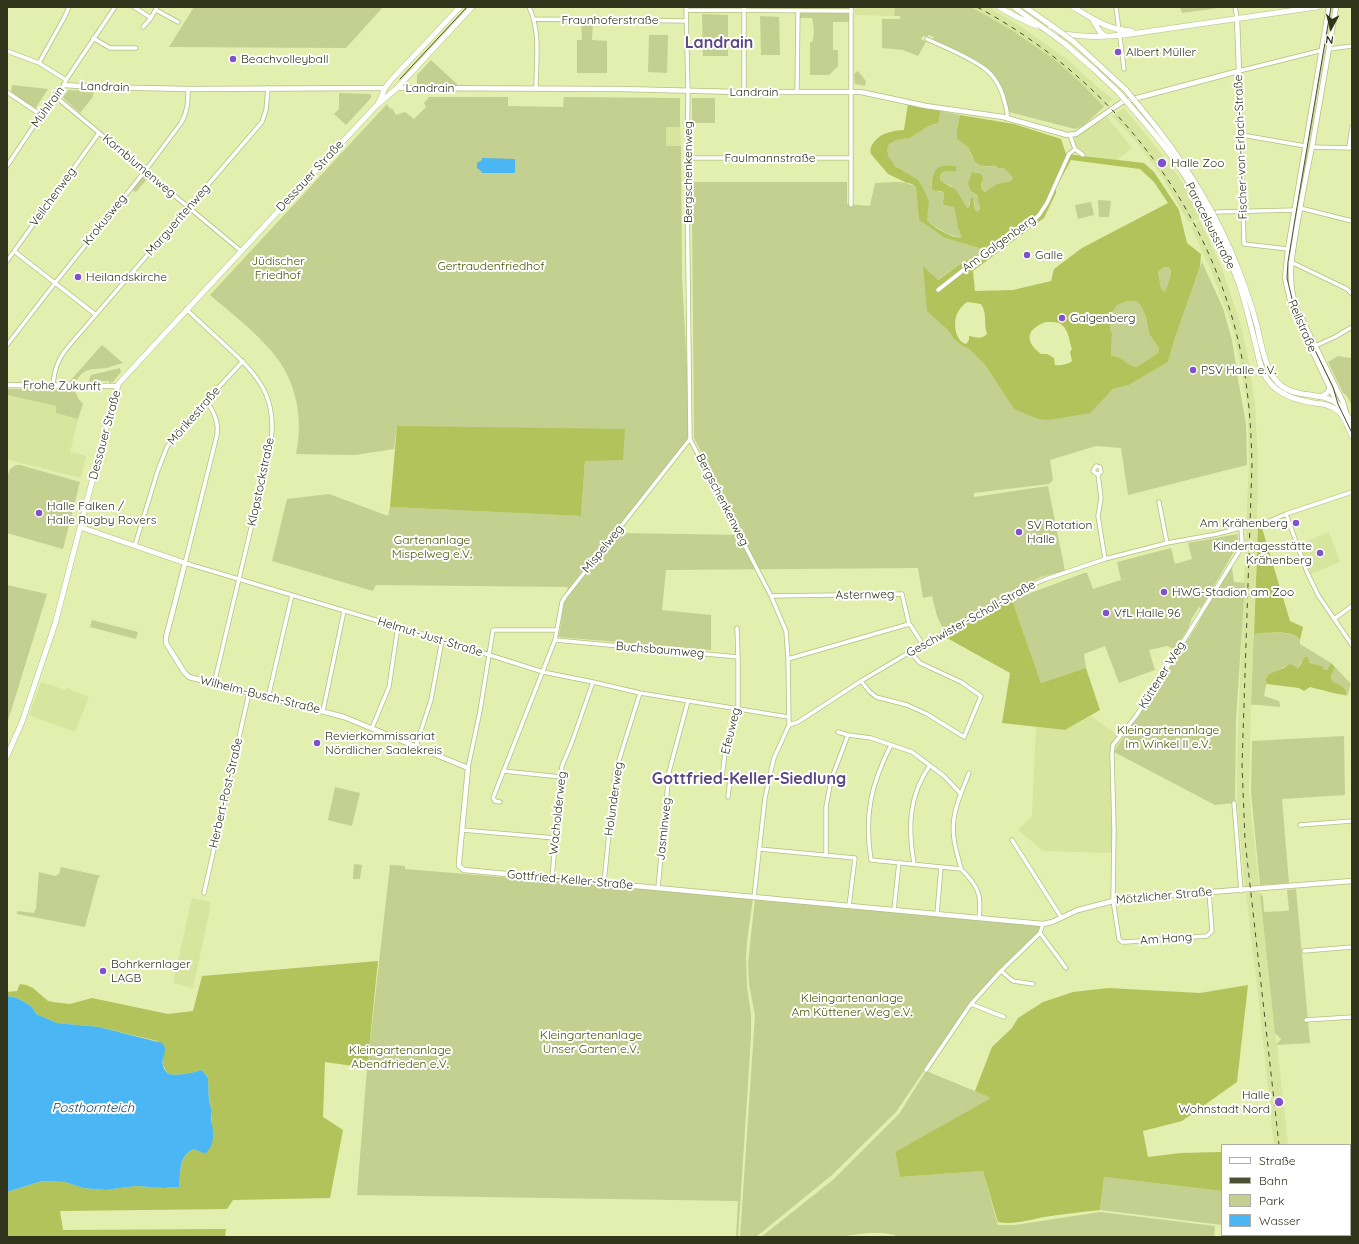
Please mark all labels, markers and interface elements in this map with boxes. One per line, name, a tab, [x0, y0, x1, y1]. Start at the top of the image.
north arrow	[1311, 8, 1351, 48]
street label: Fraunhoferstraße	[562, 13, 658, 27]
text: N	[1325, 32, 1334, 47]
district label: Landrain	[685, 33, 753, 53]
place label: Albert Müller	[1126, 45, 1196, 59]
marker: Albert Müller	[1113, 47, 1123, 57]
place label: Beachvolleyball	[241, 52, 328, 66]
marker: Beachvolleyball	[228, 54, 238, 64]
street label: Fischer-von-Erlach-Straße	[1231, 74, 1251, 220]
street label: Landrain	[80, 79, 130, 95]
street label: Landrain	[405, 81, 455, 95]
street label: Mühlrain	[28, 84, 68, 130]
street label: Landrain	[729, 85, 779, 99]
street label: Bergschenkenweg	[681, 121, 695, 223]
street label: Kornblumenweg	[99, 131, 179, 201]
street label: Dessauer Straße	[273, 137, 347, 215]
street label: Faulmannstraße	[725, 151, 815, 165]
place label: Halle Zoo	[1171, 156, 1225, 170]
marker: Halle Zoo	[1156, 157, 1168, 169]
street label: Veilchenweg	[27, 165, 79, 229]
street label: Paracelsusstraße	[1182, 180, 1238, 272]
street label: Margueritenweg	[143, 181, 213, 259]
street label: Krokusweg	[80, 192, 130, 248]
street label: Am Galgenberg	[959, 213, 1039, 275]
place label: Galle	[1035, 248, 1063, 262]
marker: Galle	[1022, 250, 1032, 260]
park label: Jüdischer Friedhof	[251, 254, 305, 282]
park label: Gertraudenfriedhof	[437, 259, 545, 273]
place label: Heilandskirche	[86, 270, 167, 284]
marker: Heilandskirche	[73, 272, 83, 282]
street label: Reilstraße	[1285, 298, 1319, 354]
place label: Galgenberg	[1070, 311, 1135, 325]
marker: Galgenberg	[1057, 313, 1067, 323]
place label: PSV Halle e.V.	[1201, 363, 1277, 377]
marker: PSV Halle e.V.	[1188, 365, 1198, 375]
street label: Frohe Zukunft	[23, 378, 101, 394]
street label: Mörikestraße	[165, 384, 223, 448]
street label: Dessauer Straße	[86, 389, 124, 481]
street label: Klopstockstraße	[245, 436, 277, 528]
street label: Bergschenkenweg	[692, 451, 752, 549]
place label: Halle Falken / Halle Rugby Rovers	[47, 499, 156, 527]
marker: Halle Falken / Halle Rugby Rovers	[34, 508, 44, 518]
place label: Am Krähenberg	[1200, 516, 1288, 530]
place label: SV Rotation Halle	[1027, 518, 1092, 546]
marker: Am Krähenberg	[1291, 518, 1301, 528]
street label: Mispelweg	[579, 522, 627, 576]
marker: SV Rotation Halle	[1014, 527, 1024, 537]
park label: Gartenanlage Mispelweg e.V.	[392, 533, 472, 561]
place label: Kindertagesstätte Krähenberg	[1213, 539, 1312, 567]
marker: Kindertagesstätte Krähenberg	[1315, 548, 1325, 558]
street label: Geschwister-Scholl-Straße	[904, 578, 1038, 660]
place label: HWG-Stadion am Zoo	[1172, 585, 1294, 599]
street label: Asternweg	[835, 587, 895, 603]
marker: HWG-Stadion am Zoo	[1159, 587, 1169, 597]
place label: VfL Halle 96	[1114, 606, 1180, 620]
marker: VfL Halle 96	[1101, 608, 1111, 618]
street label: Helmut-Just-Straße	[376, 614, 484, 660]
street label: Buchsbaumweg	[615, 639, 705, 661]
street label: Küttener Weg	[1136, 639, 1188, 711]
street label: Wilhelm-Busch-Straße	[198, 673, 322, 717]
street label: Efeuweg	[718, 706, 744, 756]
park label: Kleingartenanlage Im Winkel II e.V.	[1117, 723, 1219, 751]
place label: Revierkommissariat Nördlicher Saalekreis	[325, 729, 442, 757]
street label: Herbert-Post-Straße	[206, 736, 246, 850]
marker: Revierkommissariat Nördlicher Saalekreis	[312, 738, 322, 748]
street label: Holunderweg	[602, 761, 626, 837]
district label: Gottfried-Keller-Siedlung	[652, 769, 846, 789]
street label: Wacholderweg	[546, 770, 570, 856]
street label: Jasminweg	[654, 797, 674, 861]
street label: Gottfried-Keller-Straße	[506, 867, 634, 893]
street label: Mötzlicher Straße	[1115, 885, 1213, 907]
street label: Am Hang	[1139, 930, 1193, 948]
place label: Bohrkernlager LAGB	[111, 957, 191, 985]
marker: Bohrkernlager LAGB	[98, 966, 108, 976]
park label: Kleingartenanlage Am Küttener Weg e.V.	[791, 991, 913, 1019]
park label: Kleingartenanlage Unser Garten e.V.	[540, 1028, 642, 1056]
park label: Kleingartenanlage Abendfrieden e.V.	[349, 1043, 451, 1071]
place label: Halle Wohnstadt Nord	[1178, 1088, 1270, 1116]
marker: Halle Wohnstadt Nord	[1273, 1096, 1285, 1108]
water label: Posthornteich	[52, 1100, 134, 1116]
legend	[1221, 1144, 1351, 1236]
text: Straße	[1259, 1153, 1296, 1168]
text: Bahn	[1259, 1173, 1288, 1188]
text: Park	[1259, 1193, 1284, 1208]
text: Wasser	[1259, 1213, 1300, 1228]

